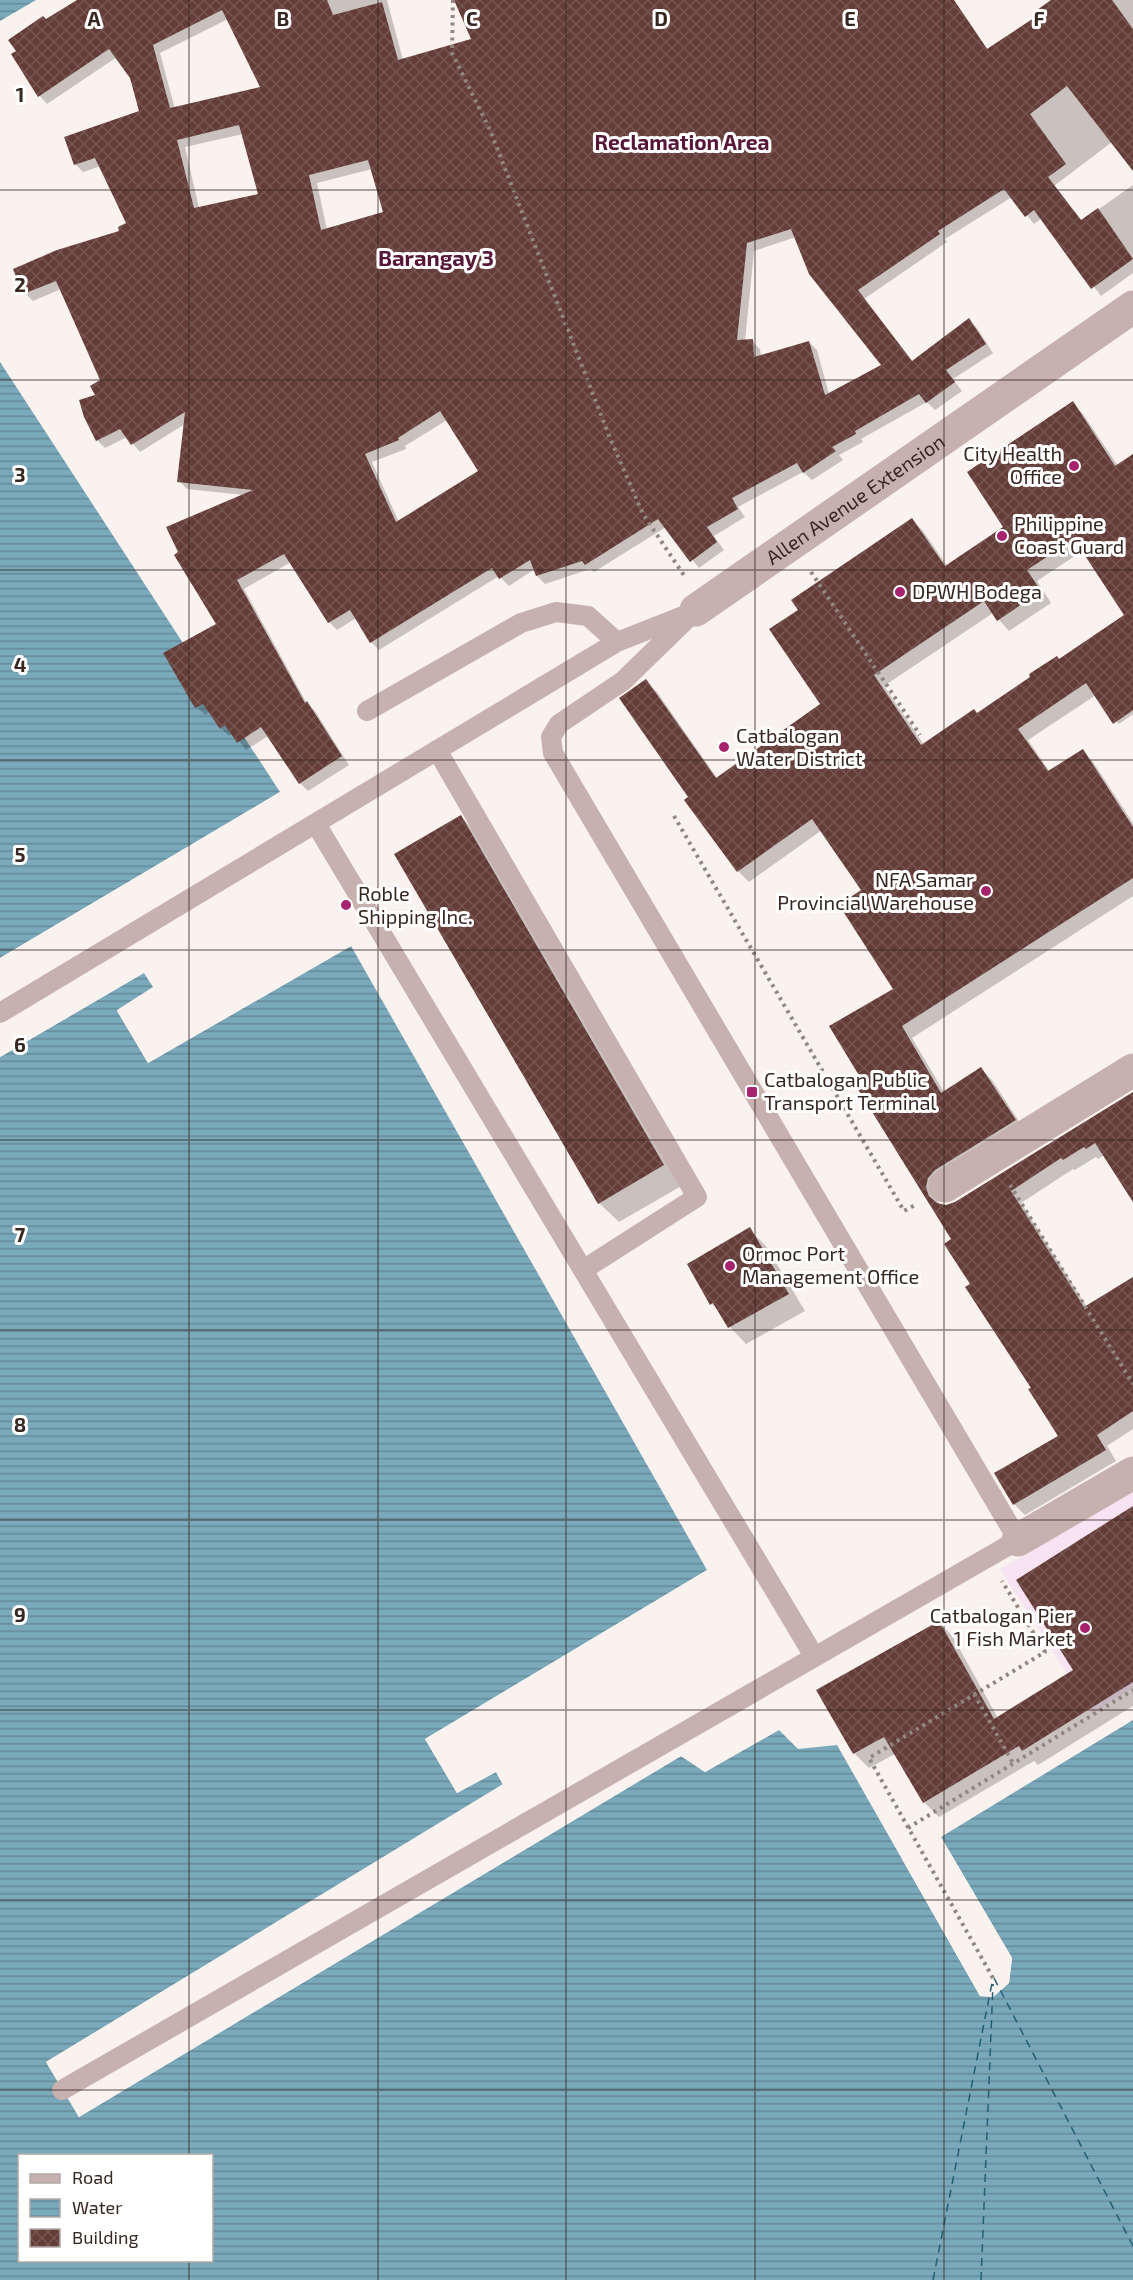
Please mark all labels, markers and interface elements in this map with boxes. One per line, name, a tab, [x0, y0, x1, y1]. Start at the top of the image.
text: A	[87, 6, 101, 30]
text: B	[277, 6, 289, 30]
text: C	[466, 6, 478, 30]
text: D	[654, 6, 668, 30]
text: E	[844, 6, 856, 30]
text: F	[1033, 6, 1045, 30]
text: 1	[16, 82, 24, 106]
district label: Reclamation Area	[594, 129, 770, 154]
district label: Barangay 3	[378, 244, 494, 271]
text: 2	[14, 272, 26, 296]
street label: Allen Avenue Extension	[761, 428, 949, 569]
place label: City Health Office	[963, 441, 1062, 488]
marker: City Health Office	[1067, 459, 1081, 473]
text: 3	[14, 462, 26, 486]
place label: Philippine Coast Guard	[1014, 511, 1124, 558]
marker: Philippine Coast Guard	[995, 529, 1009, 543]
place label: DPWH Bodega	[912, 579, 1042, 603]
marker: DPWH Bodega	[893, 585, 907, 599]
text: 4	[14, 652, 27, 676]
place label: Catbalogan Water District	[736, 723, 863, 770]
marker: Catbalogan Water District	[717, 740, 731, 754]
text: 5	[14, 842, 26, 866]
place label: NFA Samar Provincial Warehouse	[777, 867, 974, 914]
place label: Roble Shipping Inc.	[358, 881, 472, 928]
marker: NFA Samar Provincial Warehouse	[979, 884, 993, 898]
marker: Roble Shipping Inc.	[339, 898, 353, 912]
text: 6	[14, 1032, 26, 1056]
place label: Catbalogan Public Transport Terminal	[764, 1067, 936, 1114]
marker: Catbalogan Public Transport Terminal	[745, 1085, 759, 1099]
text: 7	[15, 1222, 26, 1246]
place label: Ormoc Port Management Office	[742, 1241, 919, 1288]
marker: Ormoc Port Management Office	[723, 1259, 737, 1273]
text: 8	[14, 1412, 26, 1436]
text: 9	[14, 1602, 26, 1626]
place label: Catbalogan Pier 1 Fish Market	[930, 1603, 1073, 1650]
marker: Catbalogan Pier 1 Fish Market	[1078, 1621, 1092, 1635]
legend	[18, 2154, 213, 2262]
text: Road	[72, 2166, 113, 2188]
text: Water	[72, 2196, 122, 2218]
text: Building	[72, 2226, 139, 2248]

